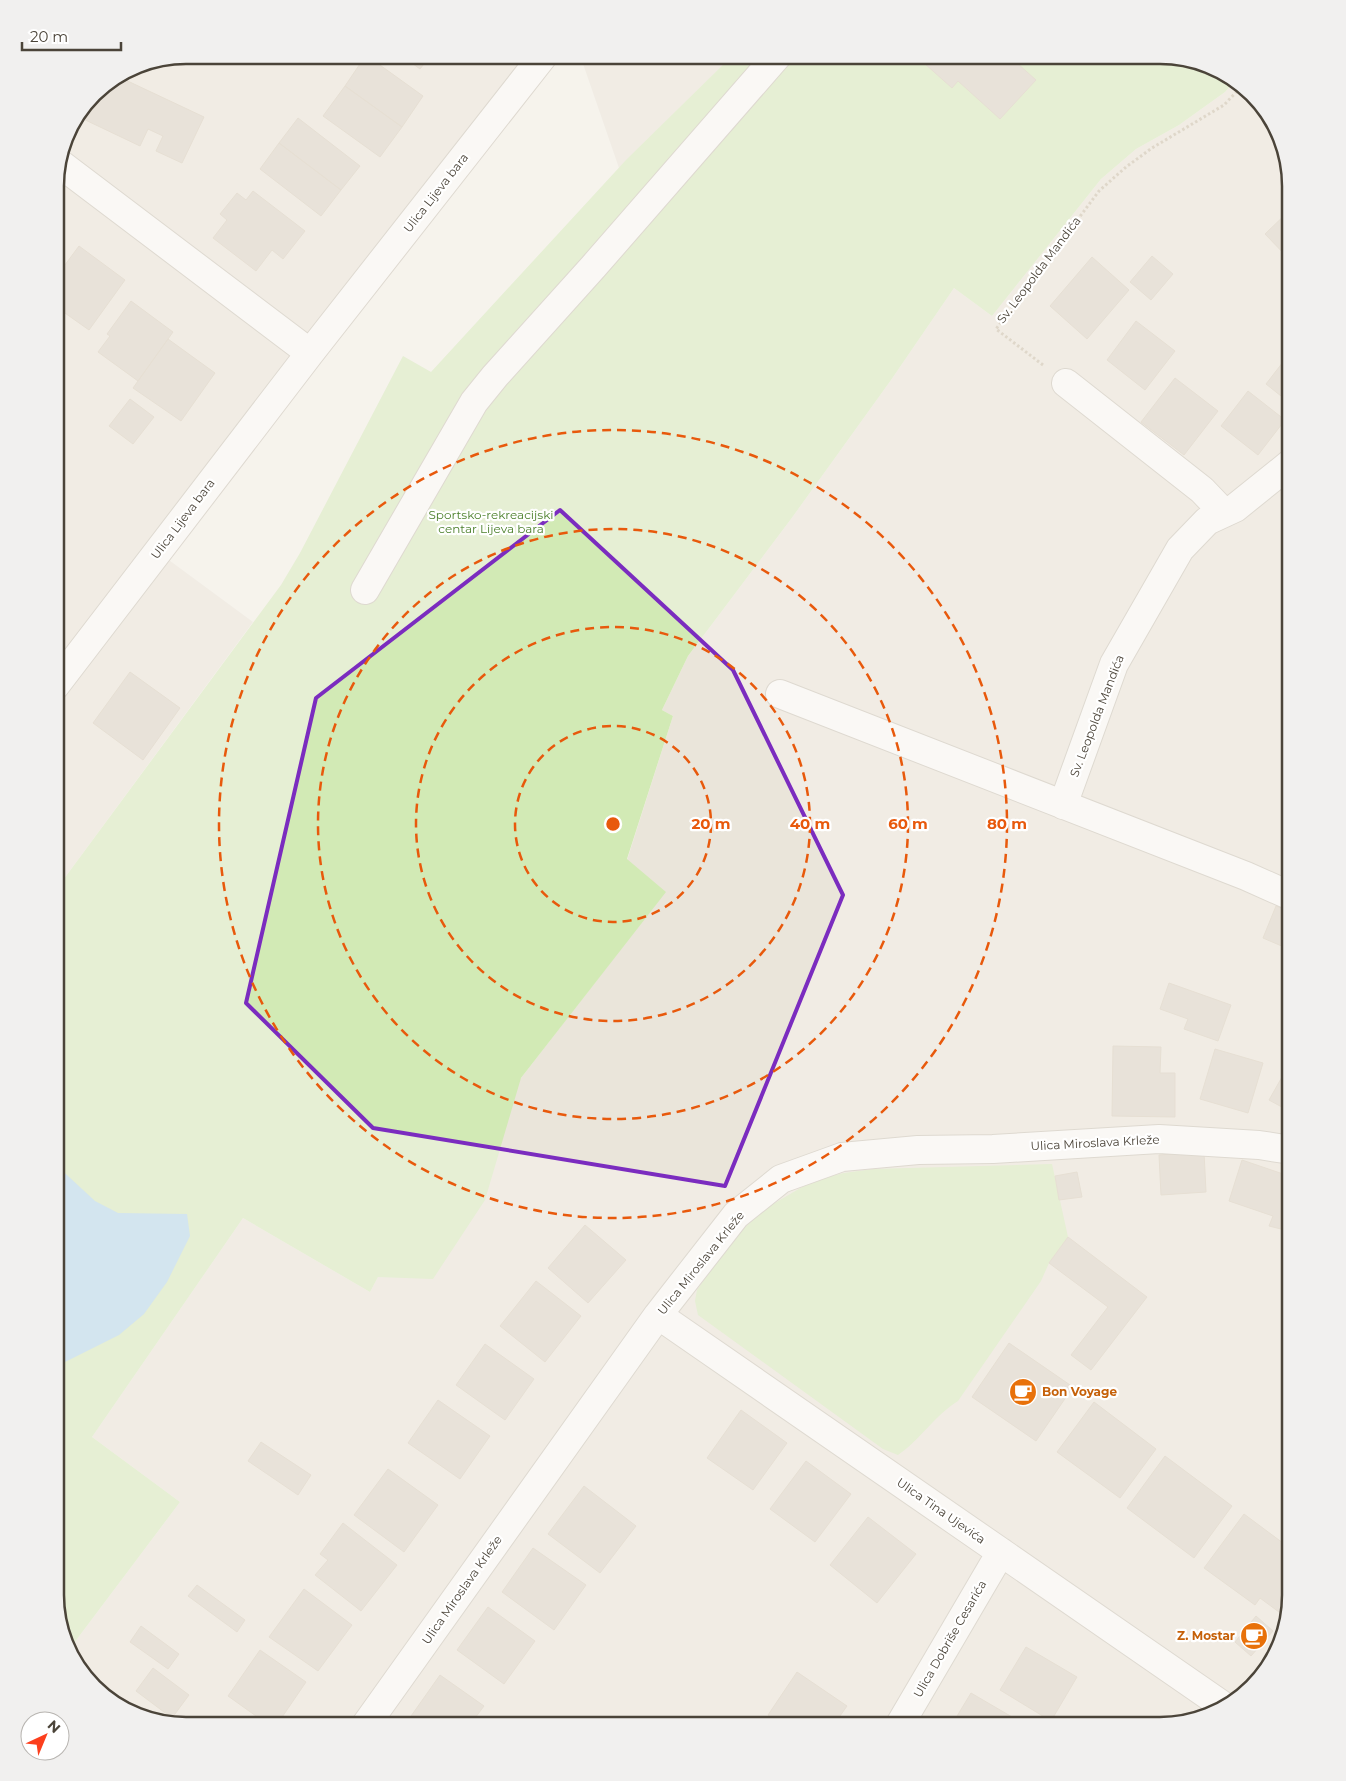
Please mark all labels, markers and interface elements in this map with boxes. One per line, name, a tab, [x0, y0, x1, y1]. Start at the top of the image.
scale bar	[22, 20, 121, 52]
text: 20 m	[30, 27, 68, 46]
street label: Ulica Lijeva bara	[400, 150, 471, 235]
street label: Sv. Leopolda Mandića	[994, 213, 1084, 326]
street label: Ulica Lijeva bara	[148, 476, 218, 562]
park label: Sportsko-rekreacijski centar Lijeva bara	[428, 507, 554, 536]
street label: Sv. Leopolda Mandića	[1066, 652, 1127, 779]
text: 20 m	[691, 814, 731, 833]
text: 40 m	[790, 814, 830, 833]
text: 60 m	[888, 814, 928, 833]
text: 80 m	[987, 814, 1027, 833]
centre of rings	[604, 815, 622, 833]
street label: Ulica Miroslava Krleže	[1030, 1132, 1160, 1153]
street label: Ulica Miroslava Krleže	[654, 1208, 747, 1318]
cafe icon: Bon Voyage	[1008, 1377, 1038, 1407]
place label: Bon Voyage	[1042, 1384, 1117, 1399]
street label: Ulica Tina Ujevića	[894, 1474, 989, 1547]
street label: Ulica Miroslava Krleže	[418, 1533, 505, 1647]
street label: Ulica Dobriše Cesarića	[910, 1577, 989, 1700]
cafe icon: Z. Mostar	[1239, 1621, 1269, 1651]
place label: Z. Mostar	[1177, 1628, 1235, 1643]
north arrow	[20, 1711, 70, 1761]
text: N	[44, 1716, 64, 1737]

